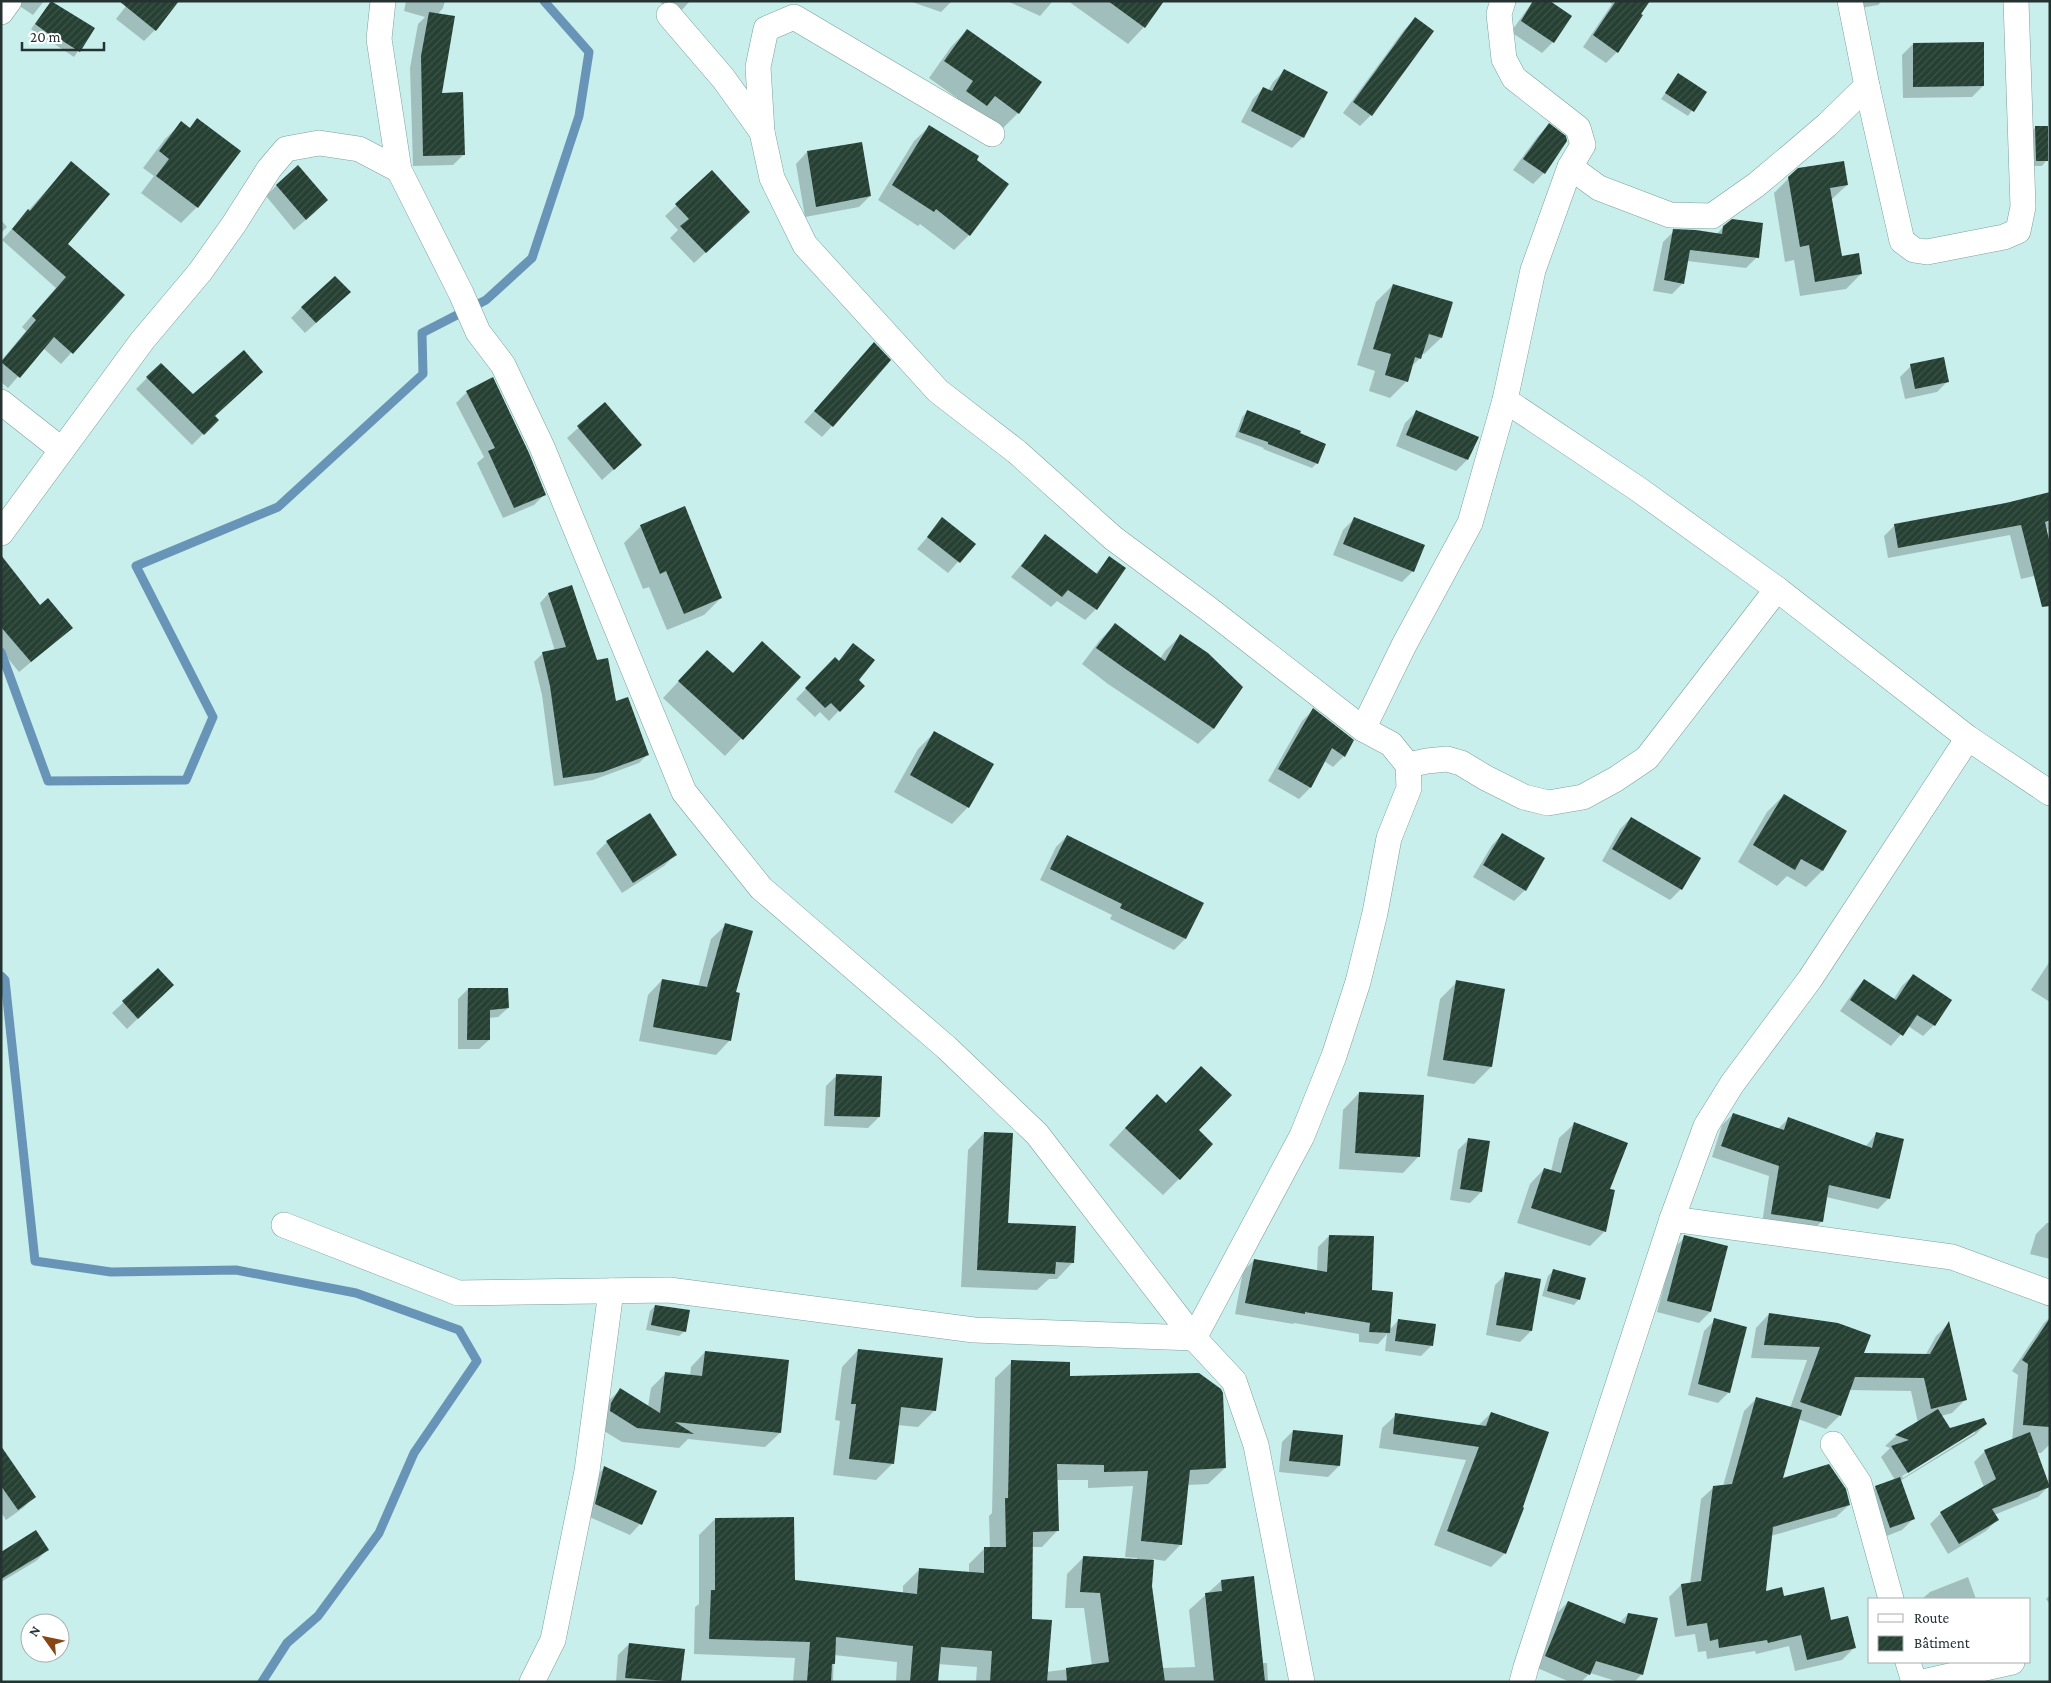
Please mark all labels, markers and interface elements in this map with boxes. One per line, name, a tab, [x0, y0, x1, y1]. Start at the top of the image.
scale bar	[22, 20, 105, 52]
text: 20 m	[30, 29, 61, 45]
legend	[1868, 1598, 2031, 1663]
text: Route	[1914, 1610, 1949, 1626]
north arrow	[20, 1613, 70, 1663]
text: N	[25, 1622, 44, 1639]
text: Bâtiment	[1914, 1635, 1971, 1651]

